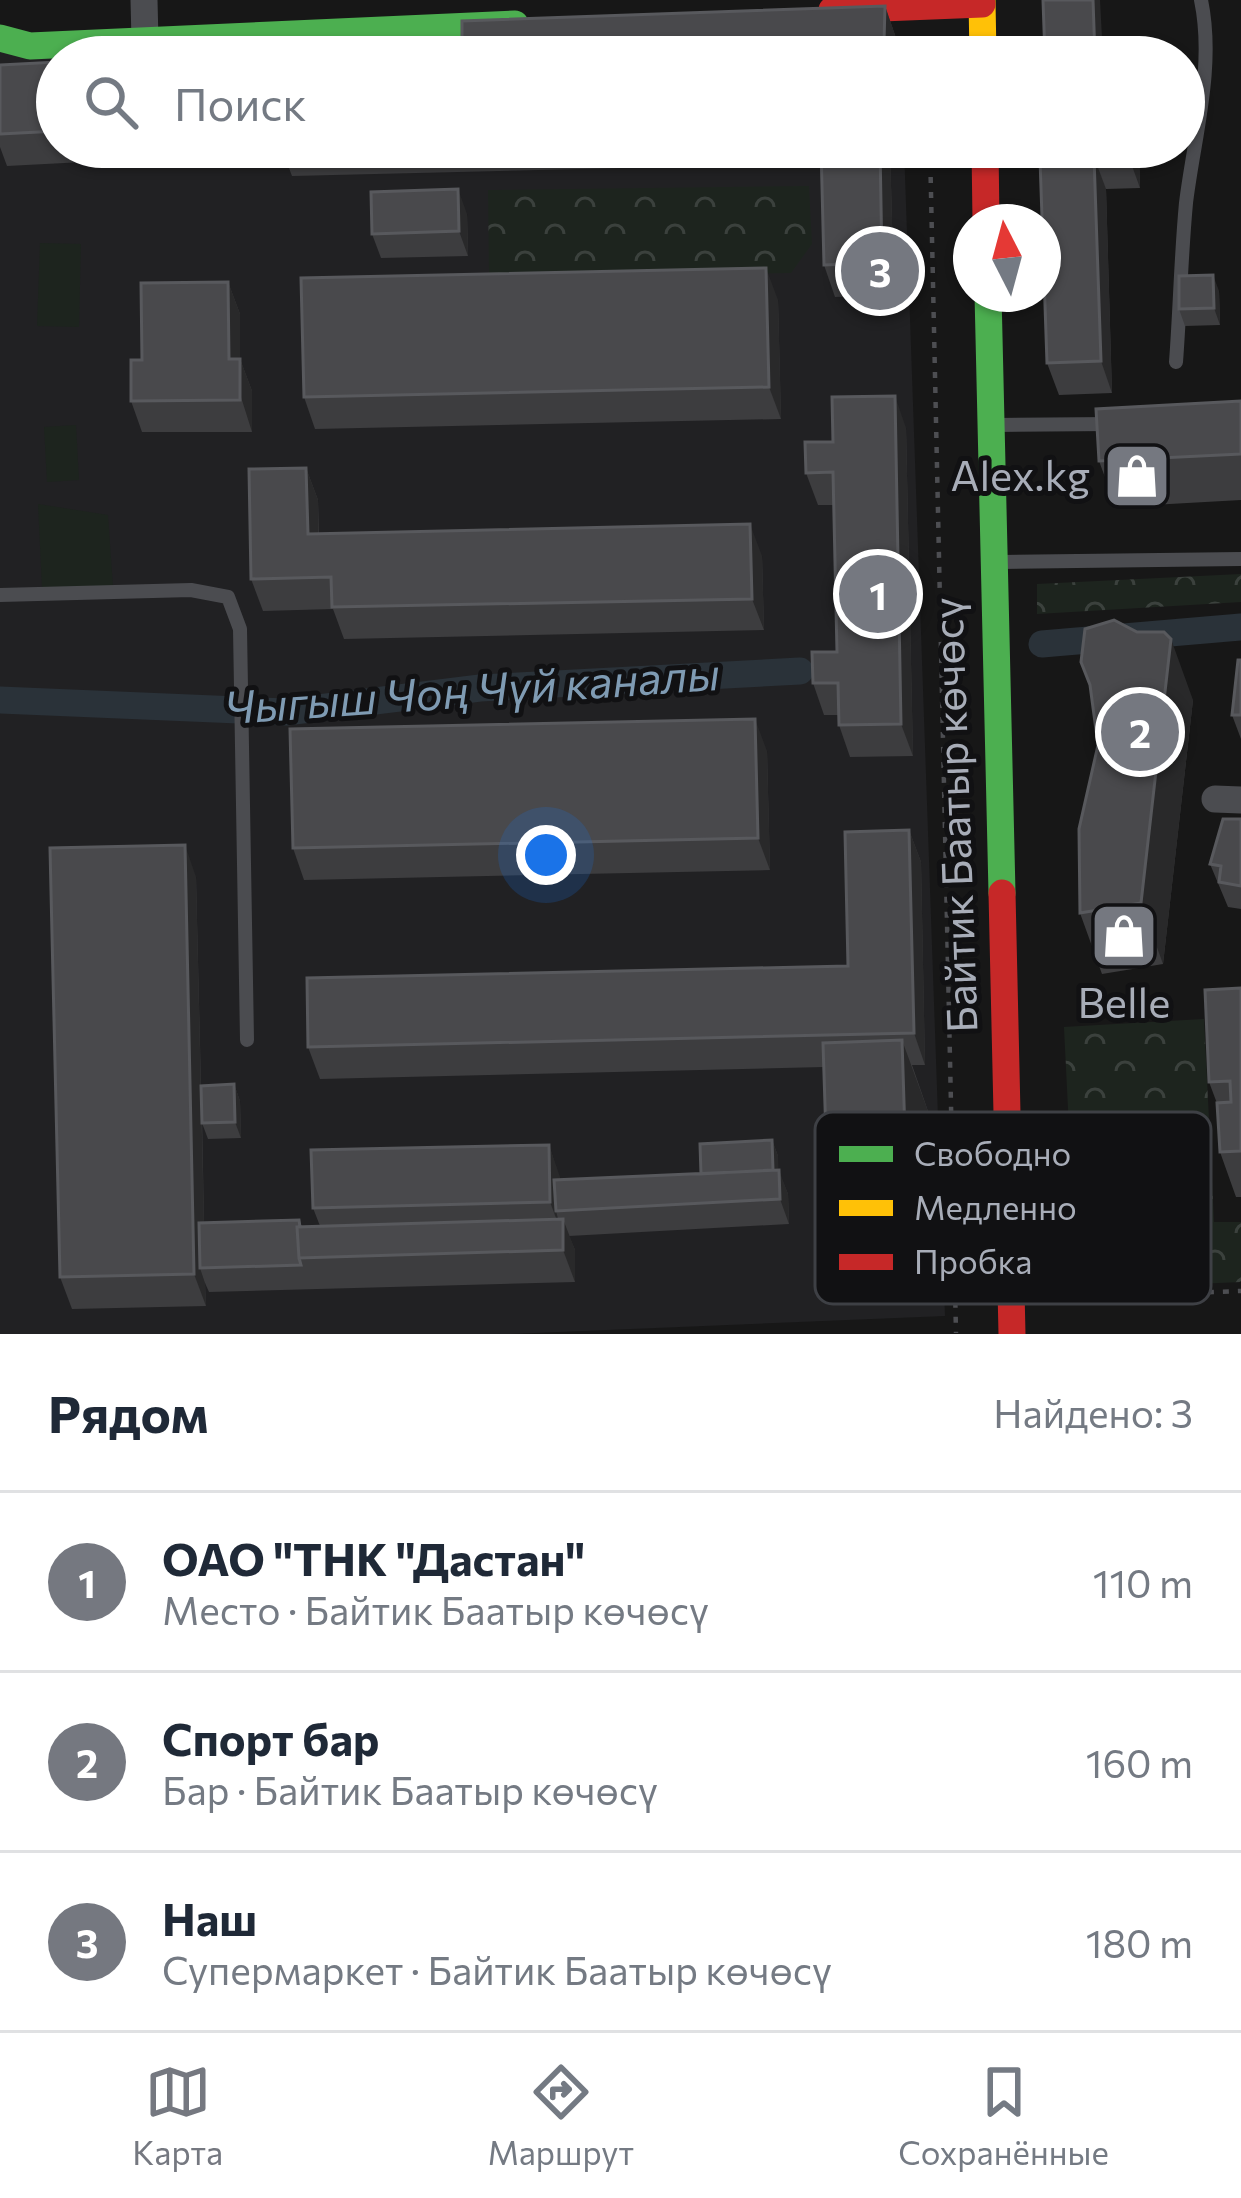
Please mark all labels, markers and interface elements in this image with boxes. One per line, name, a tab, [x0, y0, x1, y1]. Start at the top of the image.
search box	[36, 36, 1205, 168]
icon: search	[78, 69, 144, 135]
text: Поиск	[174, 75, 307, 130]
north arrow	[953, 204, 1061, 312]
pin: 3	[841, 226, 919, 316]
shop icon: Alex.kg	[1102, 441, 1172, 511]
place label: Alex.kg	[950, 448, 1090, 500]
pin: 1	[839, 549, 917, 639]
street label: Байтик Баатыр көчөсү	[919, 597, 987, 1034]
water label: Чыгыш Чоң Чүй каналы	[222, 644, 721, 733]
pin: 2	[1101, 687, 1179, 777]
your location	[516, 825, 576, 885]
shop icon: Belle	[1089, 901, 1159, 971]
place label: Belle	[1078, 975, 1170, 1027]
legend	[815, 1112, 1211, 1304]
text: Свободно	[914, 1132, 1071, 1173]
text: Медленно	[914, 1186, 1077, 1227]
text: Пробка	[914, 1240, 1032, 1281]
text: Рядом	[48, 1381, 209, 1444]
text: Найдено: 3	[993, 1388, 1193, 1436]
text: ОАО "ТНК "Дастан"	[162, 1530, 585, 1585]
text: 1	[78, 1558, 96, 1606]
text: 110 m	[1093, 1558, 1193, 1606]
text: Место · Байтик Баатыр көчөсү	[162, 1585, 709, 1633]
text: Спорт бар	[162, 1710, 379, 1765]
text: 2	[76, 1738, 98, 1786]
text: 160 m	[1086, 1738, 1193, 1786]
text: Бар · Байтик Баатыр көчөсү	[162, 1765, 658, 1813]
text: Наш	[162, 1890, 257, 1945]
text: 3	[76, 1918, 98, 1966]
text: 180 m	[1086, 1918, 1193, 1966]
text: Супермаркет · Байтик Баатыр көчөсү	[162, 1945, 832, 1993]
tab: Карта	[132, 2059, 223, 2172]
tab: Маршрут	[487, 2059, 634, 2172]
tab: Сохранённые	[898, 2059, 1109, 2172]

